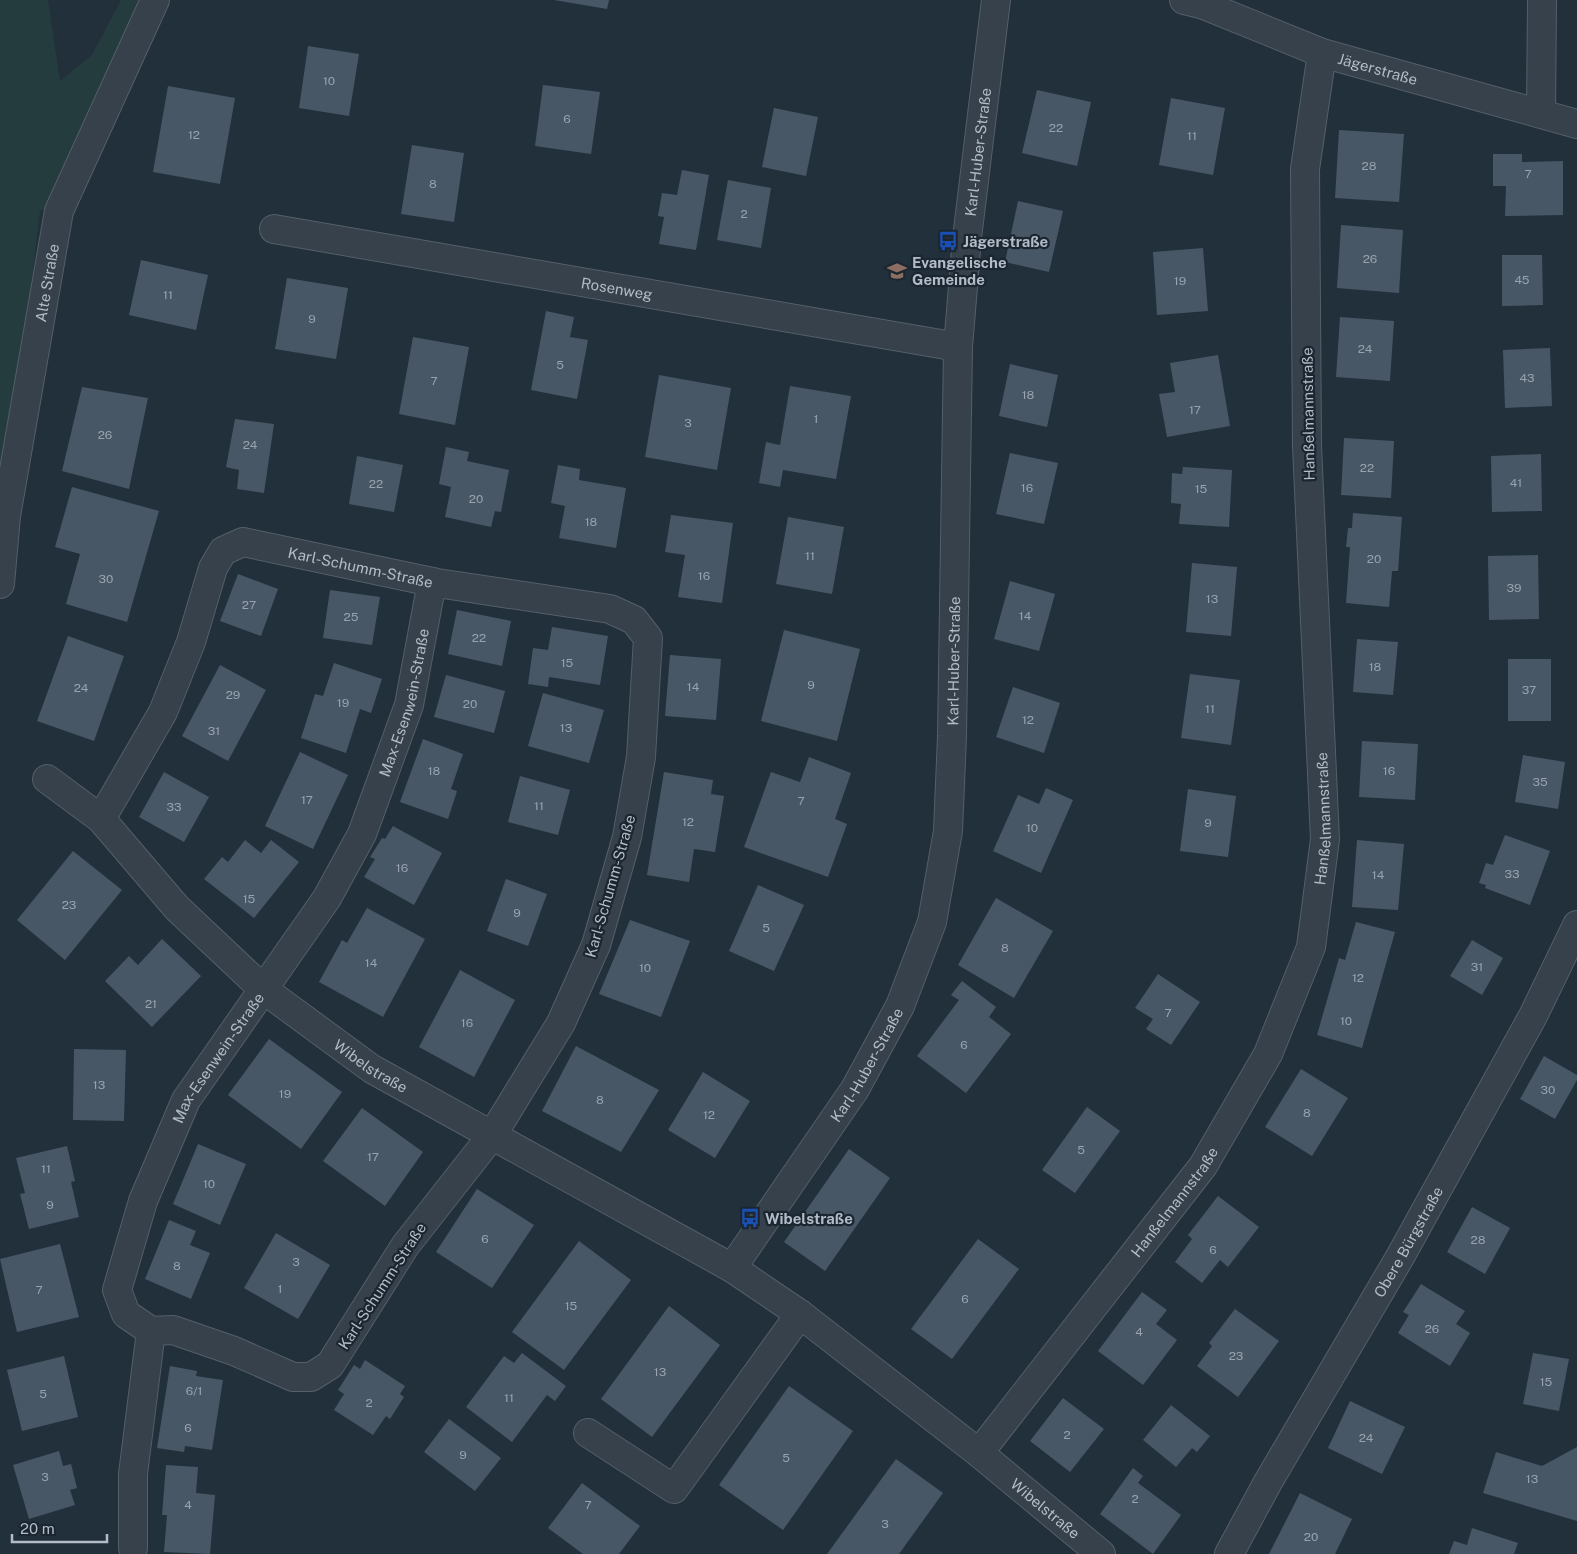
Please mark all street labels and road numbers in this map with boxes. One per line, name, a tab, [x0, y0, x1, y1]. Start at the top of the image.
street label: Jägerstraße	[1336, 49, 1420, 88]
street label: Karl-Huber-Straße	[961, 87, 994, 217]
street label: Alte Straße	[31, 242, 62, 323]
street label: Rosenweg	[580, 274, 654, 303]
street label: Hanßelmannstraße	[1298, 347, 1318, 481]
street label: Karl-Schumm-Straße	[287, 543, 434, 590]
street label: Karl-Huber-Straße	[944, 596, 963, 726]
street label: Max-Esenwein-Straße	[375, 627, 432, 779]
street label: Hanßelmannstraße	[1311, 752, 1334, 886]
street label: Karl-Schumm-Straße	[581, 813, 639, 959]
street label: Max-Esenwein-Straße	[169, 989, 267, 1125]
street label: Karl-Huber-Straße	[827, 1005, 906, 1125]
street label: Wibelstraße	[331, 1036, 411, 1096]
street label: Hanßelmannstraße	[1127, 1144, 1221, 1260]
street label: Obere Bürgstraße	[1370, 1183, 1446, 1300]
street label: Karl-Schumm-Straße	[335, 1219, 429, 1353]
street label: Wibelstraße	[1008, 1475, 1083, 1542]

